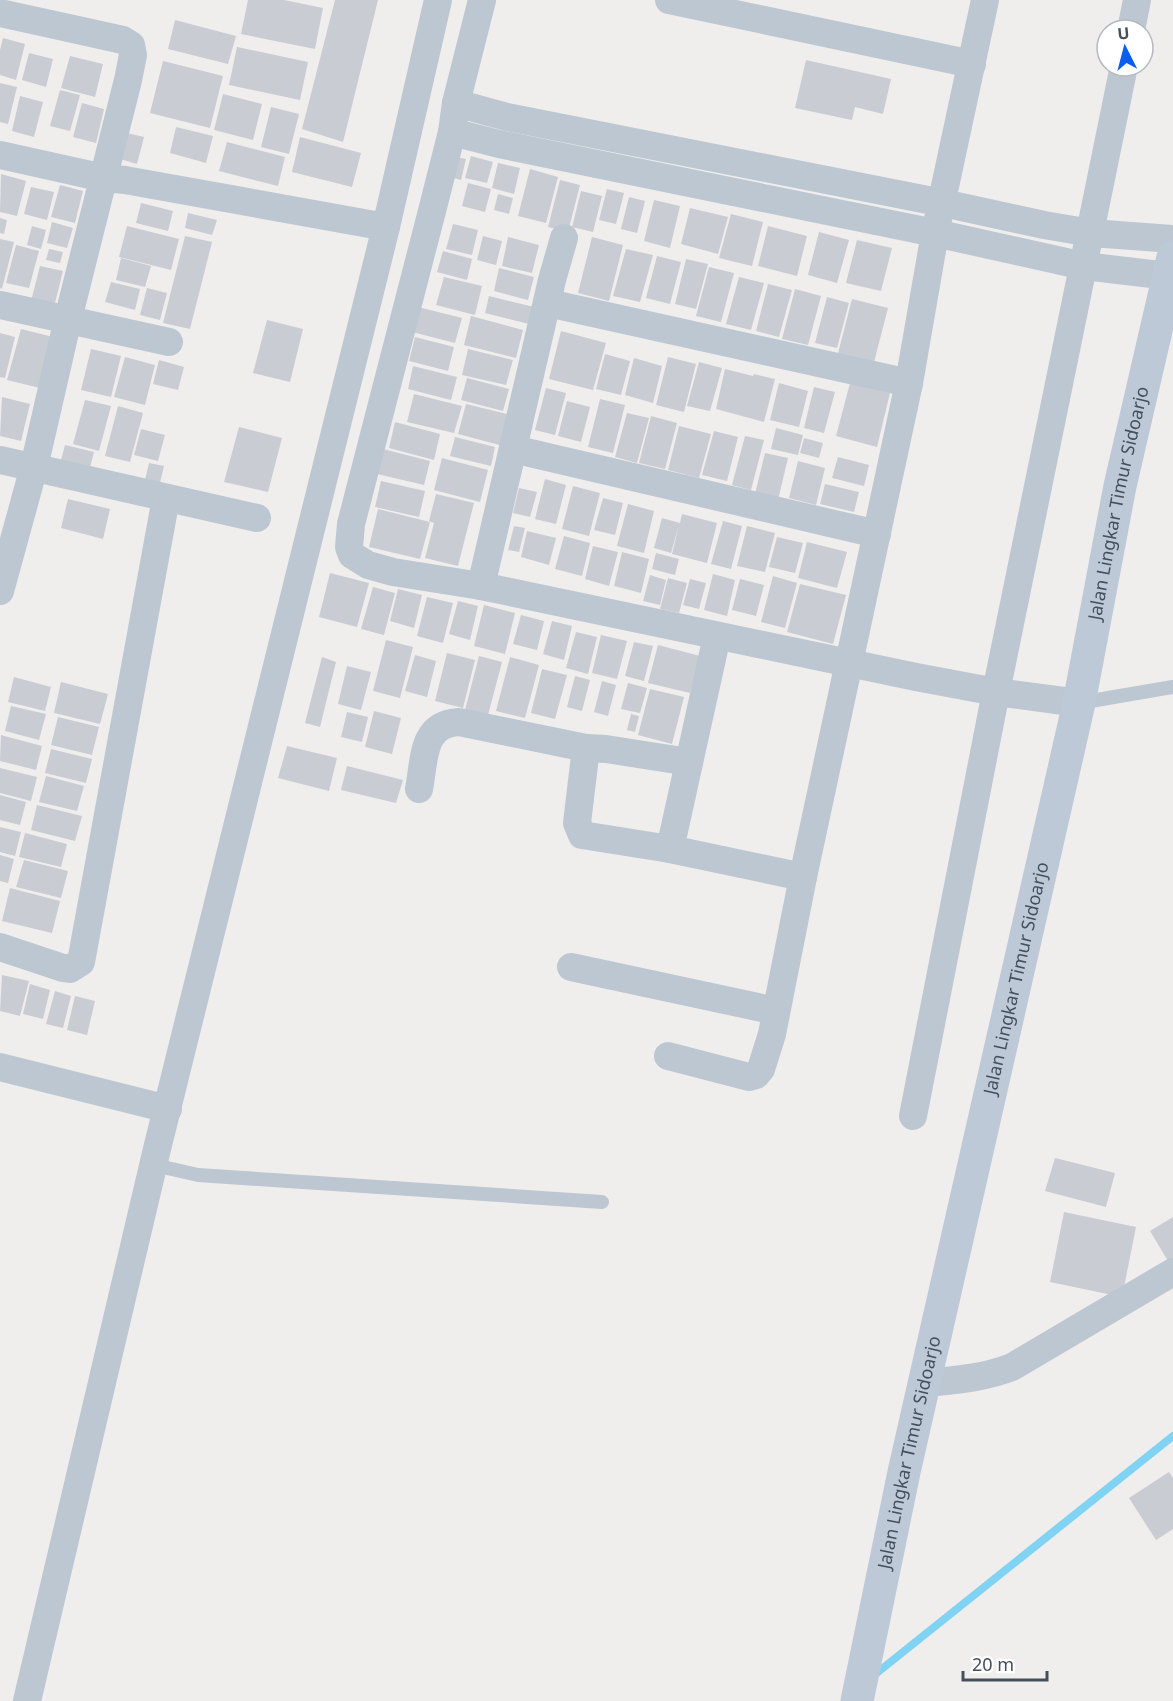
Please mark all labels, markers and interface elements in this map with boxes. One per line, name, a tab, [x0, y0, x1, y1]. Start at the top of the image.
north arrow	[1095, 18, 1155, 78]
text: U	[1116, 22, 1131, 45]
street label: Jalan Lingkar Timur Sidoarjo	[1082, 384, 1154, 624]
street label: Jalan Lingkar Timur Sidoarjo	[977, 859, 1053, 1099]
street label: Jalan Lingkar Timur Sidoarjo	[871, 1333, 946, 1573]
scale bar	[963, 1644, 1047, 1682]
text: 20 m	[972, 1652, 1014, 1676]

